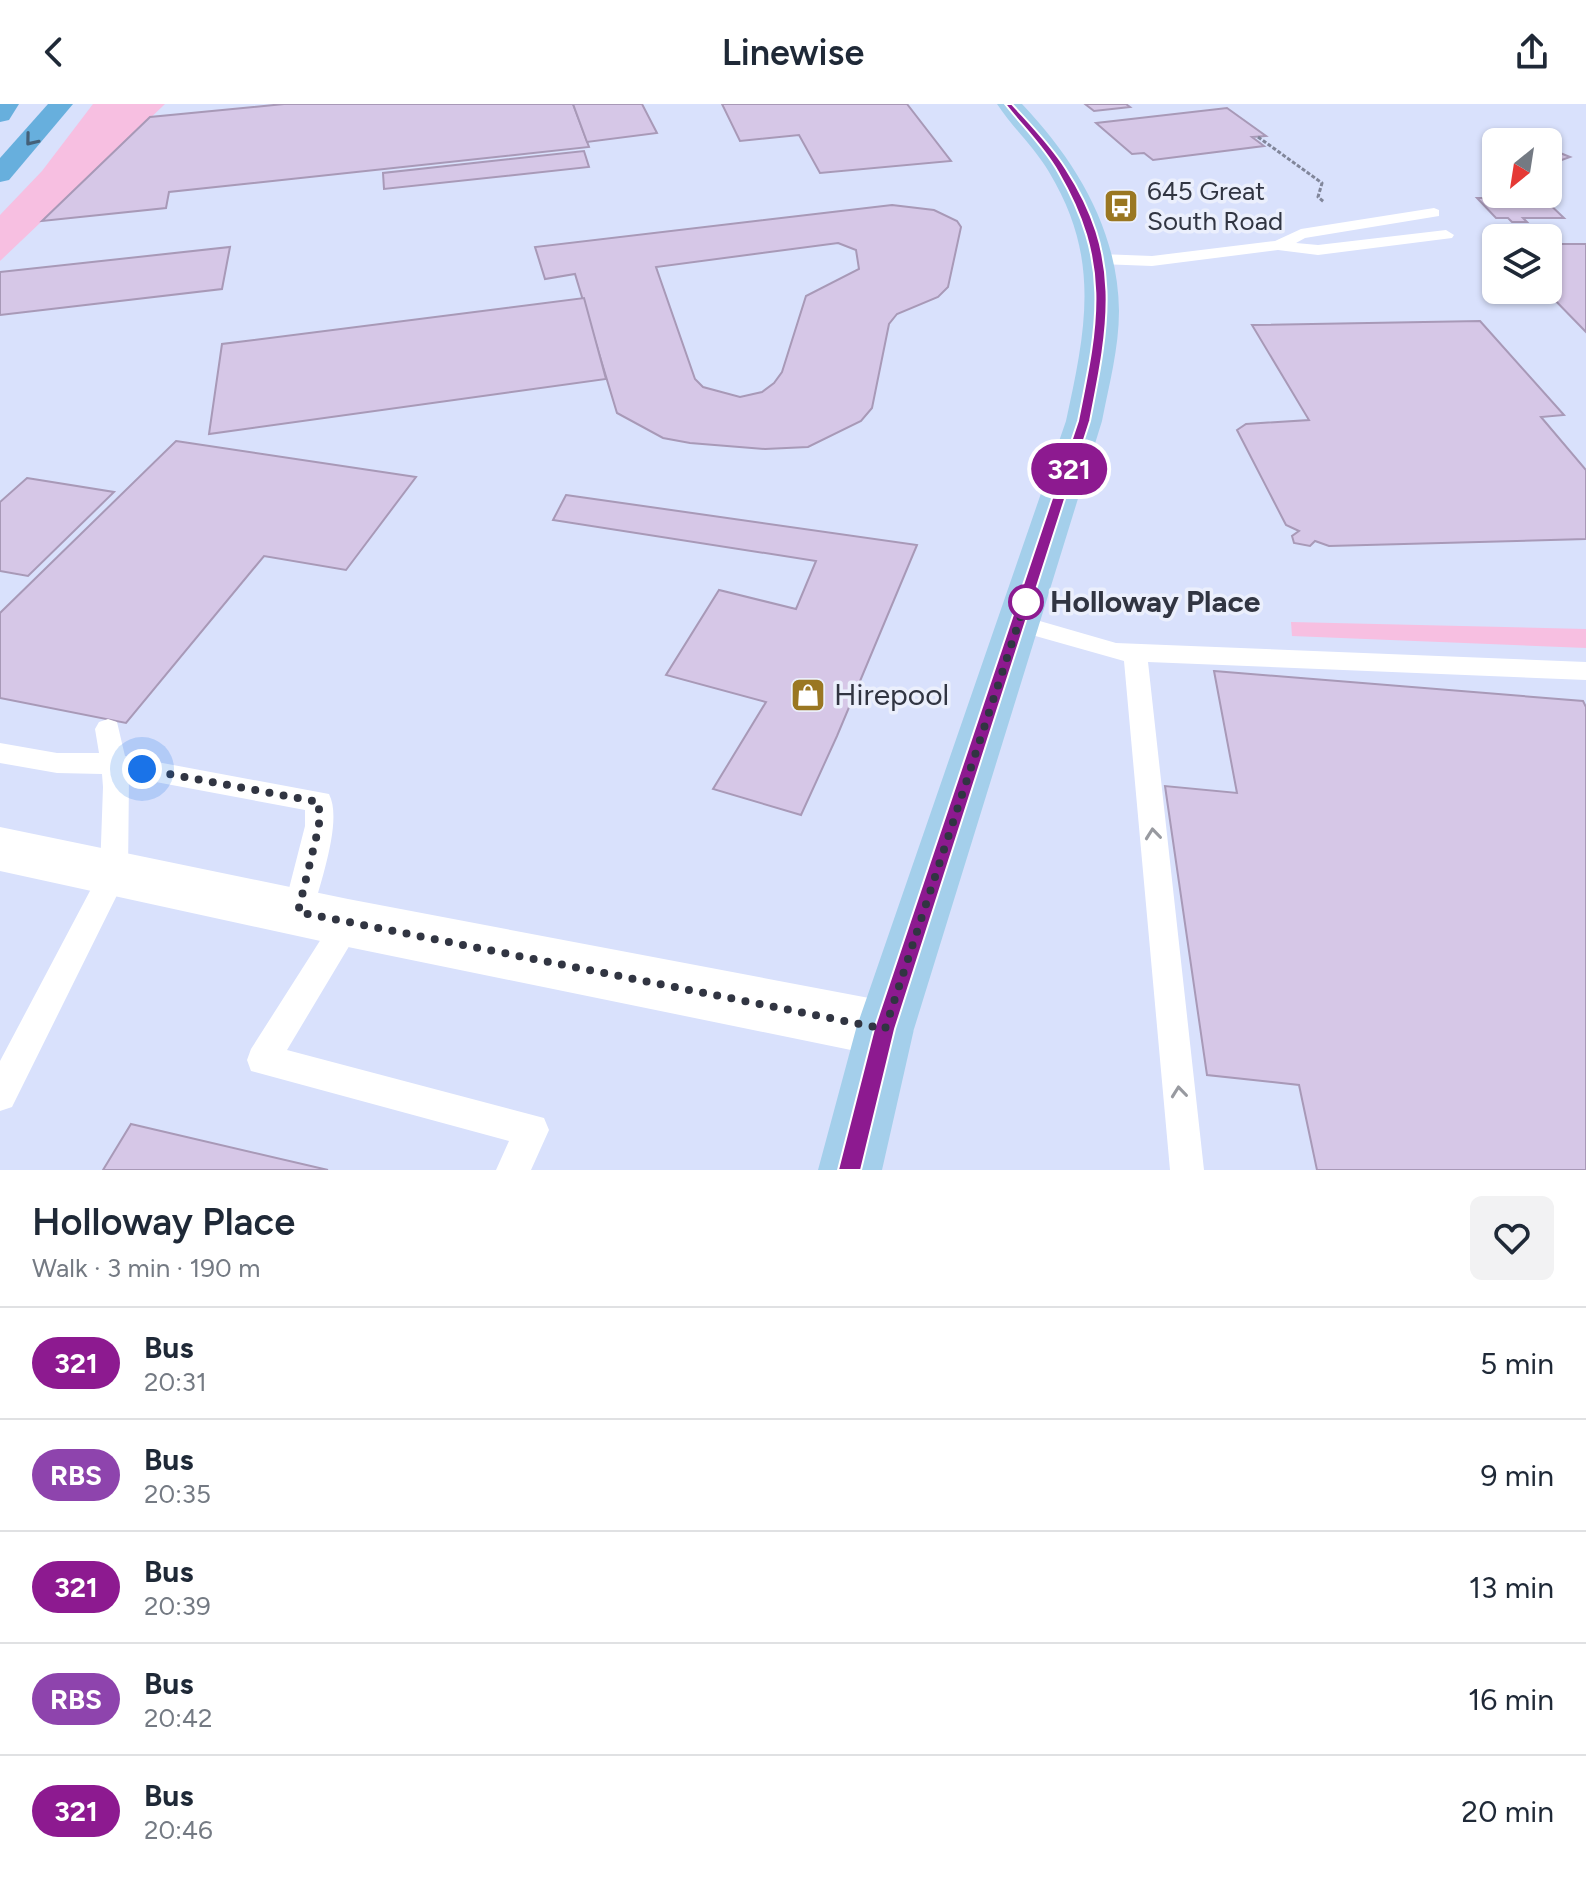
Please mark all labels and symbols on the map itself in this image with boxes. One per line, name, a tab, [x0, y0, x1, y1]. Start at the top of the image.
north arrow	[1482, 128, 1562, 208]
one-way arrow	[27, 131, 41, 146]
place label: 645 Great South Road	[1147, 175, 1283, 237]
bus stop icon: 645 Great South Road	[1102, 187, 1140, 225]
line badge: 321	[1023, 443, 1115, 495]
place label: Holloway Place	[1050, 583, 1261, 620]
marker: Holloway Place	[1009, 585, 1043, 619]
shop icon: Hirepool	[789, 676, 827, 714]
place label: Hirepool	[834, 676, 949, 713]
your location	[122, 749, 162, 789]
one-way arrow	[1145, 827, 1162, 840]
one-way arrow	[1171, 1085, 1188, 1098]

